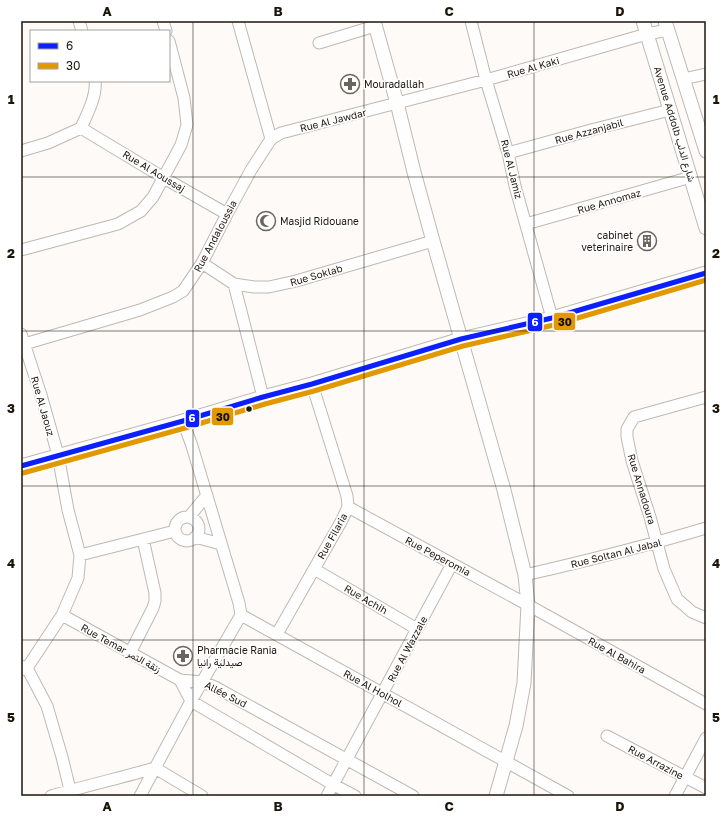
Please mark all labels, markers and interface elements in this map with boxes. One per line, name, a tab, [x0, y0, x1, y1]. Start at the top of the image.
text: A	[102, 3, 112, 19]
text: B	[273, 3, 283, 19]
text: C	[444, 3, 454, 19]
text: D	[615, 3, 625, 19]
legend	[30, 30, 170, 82]
text: 6	[66, 38, 73, 53]
street label: Rue Al Kaki	[505, 54, 561, 80]
text: 30	[66, 58, 80, 73]
street label: Avenue Addolb شارع الدلب	[651, 65, 698, 183]
pharmacy icon: Mouradallah	[339, 73, 361, 95]
place label: Mouradallah	[364, 78, 424, 90]
text: 1	[8, 91, 15, 107]
text: 1	[713, 91, 720, 107]
street label: Rue Al Jawdar	[299, 106, 368, 134]
street label: Rue Azzanjabil	[554, 116, 624, 146]
street label: Rue Al Jamiz	[499, 138, 525, 200]
street label: Rue Al Aoussaj	[121, 148, 187, 194]
street label: Rue Annomaz	[576, 186, 642, 216]
street label: Rue Andaloussia	[191, 198, 239, 274]
mosque icon: Masjid Ridouane	[255, 210, 277, 232]
place label: Masjid Ridouane	[280, 215, 359, 227]
place label: cabinet veterinaire	[581, 229, 633, 253]
building icon: cabinet veterinaire	[636, 230, 658, 252]
text: 2	[7, 245, 15, 261]
text: 2	[712, 245, 720, 261]
street label: Rue Soklab	[288, 262, 344, 288]
line badge: 6	[527, 312, 543, 332]
line badge: 30	[553, 312, 576, 331]
text: 6	[532, 315, 539, 328]
text: 30	[558, 315, 572, 328]
street label: Rue Al Jaouz	[29, 375, 57, 437]
text: 3	[7, 400, 15, 416]
text: 3	[712, 400, 720, 416]
unlabelled marker	[244, 404, 254, 414]
line badge: 30	[211, 407, 234, 426]
line badge: 6	[185, 409, 200, 428]
text: 30	[216, 410, 230, 423]
text: 6	[189, 411, 196, 424]
street label: Rue Annadoura	[626, 452, 658, 526]
street label: Rue Filaria	[314, 511, 350, 561]
street label: Rue Peperomia	[403, 534, 473, 578]
street label: Rue Soltan Al Jabal	[569, 536, 663, 570]
text: 4	[7, 555, 15, 571]
text: 4	[712, 555, 720, 571]
street label: Rue Achih	[342, 582, 390, 616]
street label: Rue Al Wazzale	[385, 614, 429, 684]
street label: Rue Temar زنقة التمر	[78, 621, 163, 676]
street label: Rue Al Bahira	[586, 634, 648, 676]
place label: Pharmacie Rania صيدلية رانيا	[197, 644, 277, 669]
pharmacy icon: Pharmacie Rania صيدلية رانيا	[172, 645, 194, 667]
street label: Rue Al Holhol	[342, 667, 404, 709]
street label: Allée Sud	[203, 678, 249, 710]
text: 5	[7, 709, 15, 725]
text: 5	[712, 709, 720, 725]
street label: Rue Arrazine	[626, 742, 686, 782]
text: A	[102, 798, 112, 814]
text: B	[273, 798, 283, 814]
text: C	[444, 798, 454, 814]
text: D	[615, 798, 625, 814]

